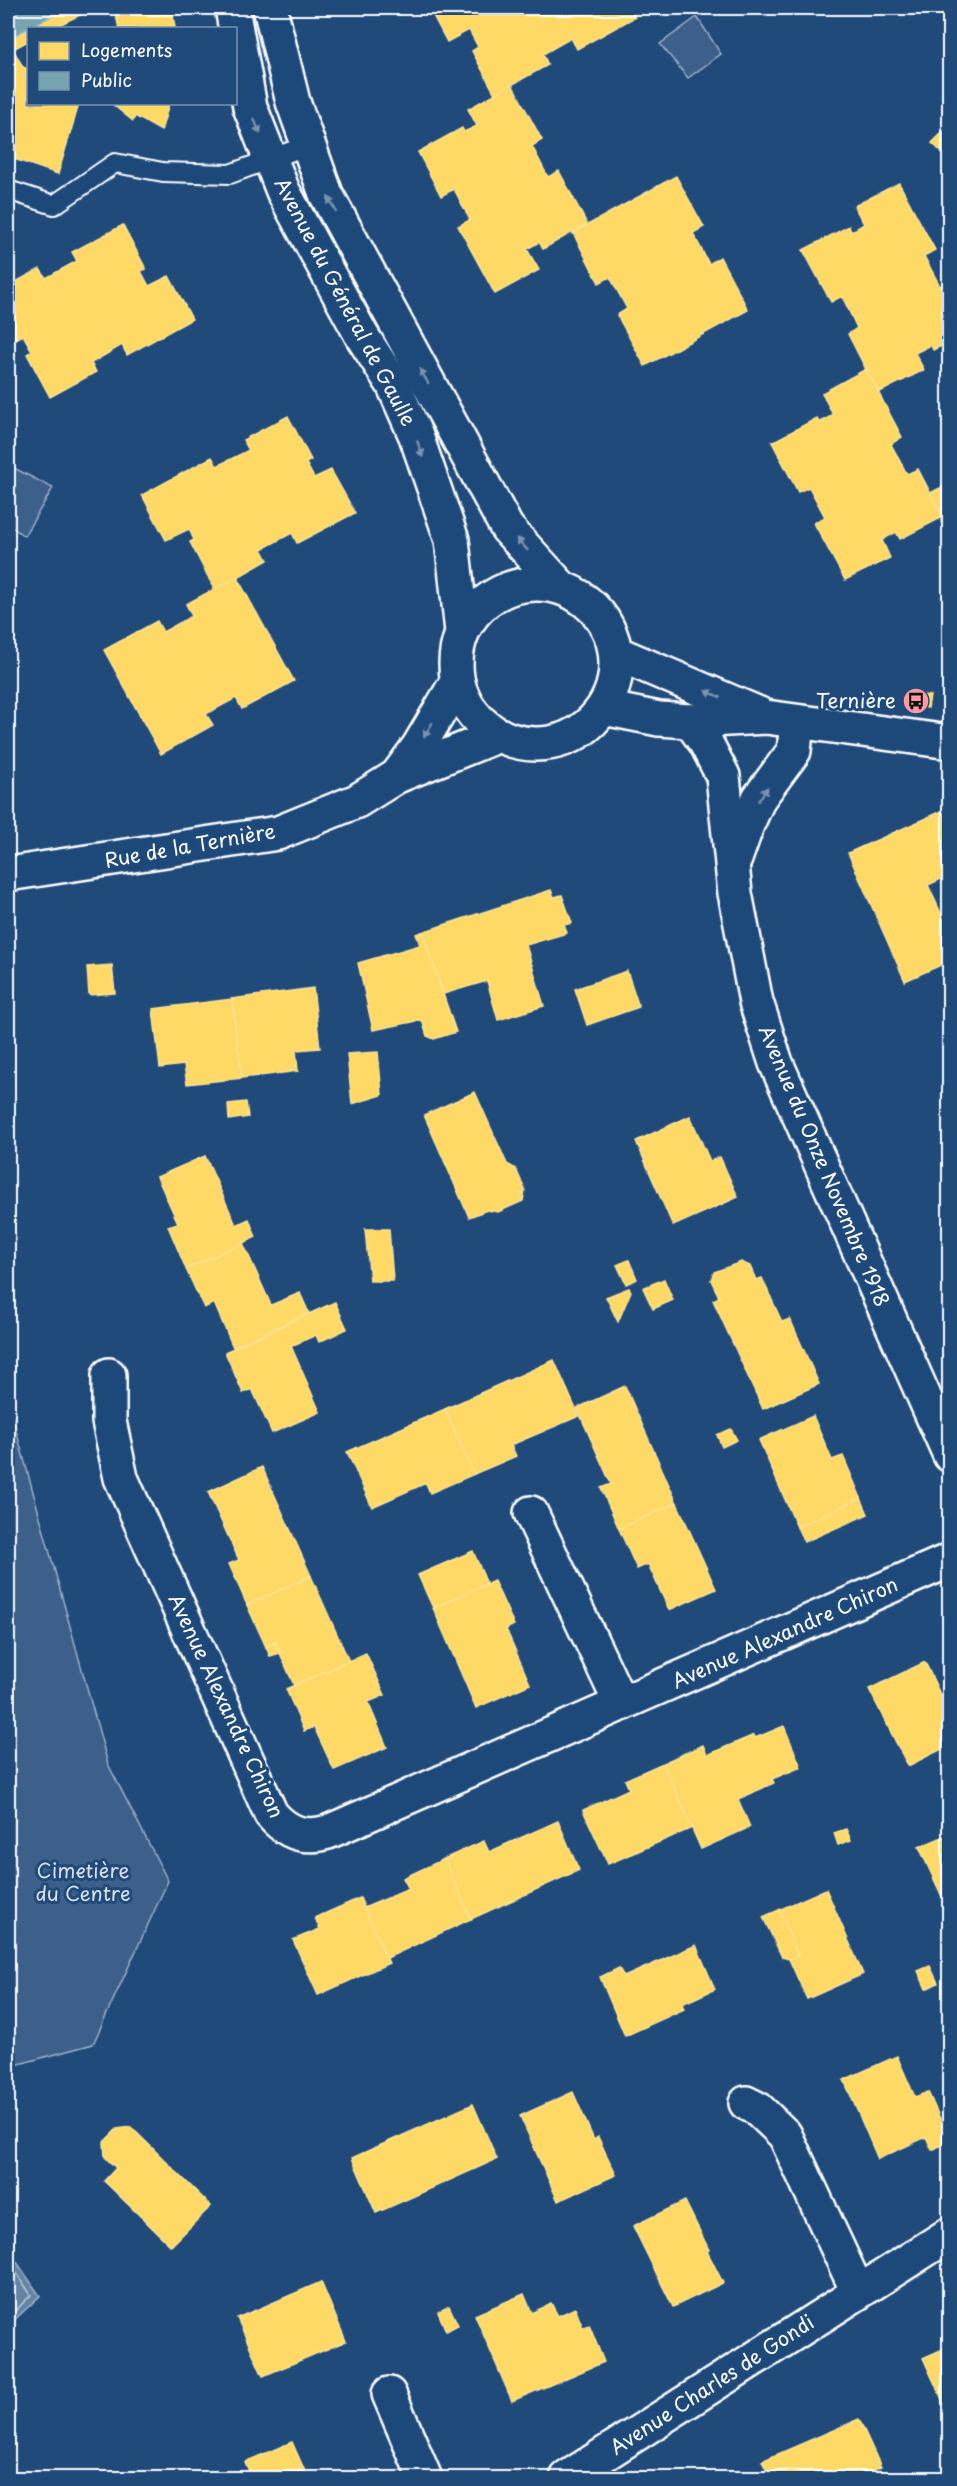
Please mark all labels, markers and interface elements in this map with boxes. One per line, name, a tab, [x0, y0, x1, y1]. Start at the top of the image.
legend	[27, 27, 237, 105]
text: Logements	[81, 36, 172, 63]
text: Public	[81, 66, 132, 93]
one-way arrow	[253, 117, 262, 135]
street label: Avenue du Général de Gaulle	[268, 172, 424, 431]
one-way arrow	[327, 196, 337, 213]
one-way arrow	[419, 367, 429, 384]
one-way arrow	[416, 440, 426, 458]
one-way arrow	[516, 537, 529, 552]
place label: Ternière	[816, 685, 896, 715]
bus stop icon: Ternière	[901, 686, 931, 716]
one-way arrow	[703, 689, 721, 699]
one-way arrow	[423, 722, 434, 738]
one-way arrow	[757, 786, 769, 802]
street label: Rue de la Ternière	[102, 815, 278, 875]
street label: Avenue du Onze Novembre 1918	[752, 1020, 898, 1311]
street label: Avenue Alexandre Chiron	[667, 1569, 902, 1696]
street label: Avenue Alexandre Chiron	[162, 1588, 292, 1823]
park label: Cimetière du Centre	[35, 1855, 131, 1908]
street label: Avenue Charles de Gondi	[603, 2307, 819, 2462]

